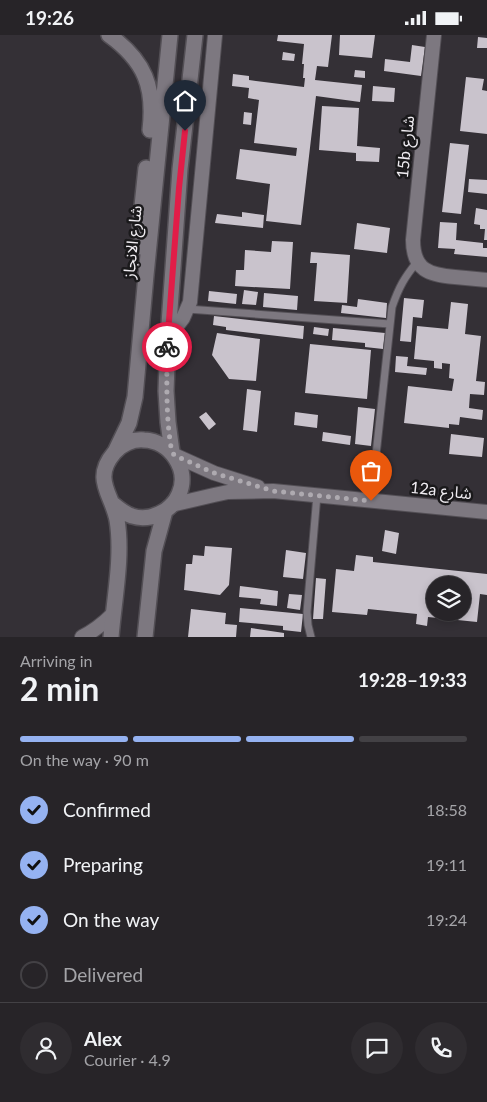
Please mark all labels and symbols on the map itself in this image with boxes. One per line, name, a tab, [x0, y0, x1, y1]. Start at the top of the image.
pin	[164, 80, 206, 131]
street label: 15b شارع	[392, 115, 421, 180]
street label: شارع الانجاز	[118, 204, 149, 281]
courier	[142, 322, 192, 372]
pin	[350, 450, 392, 501]
street label: 12a شارع	[409, 477, 473, 506]

